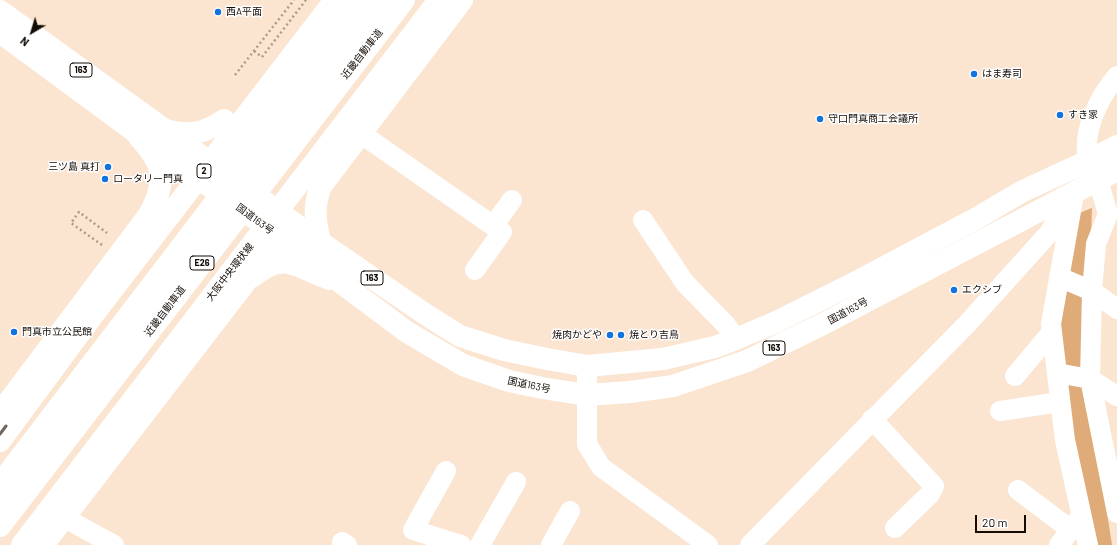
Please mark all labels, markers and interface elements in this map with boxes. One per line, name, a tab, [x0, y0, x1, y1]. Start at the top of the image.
place label: 西A平面	[226, 6, 262, 18]
marker: 西A平面	[213, 7, 223, 17]
north arrow	[12, 12, 52, 52]
street label: 近畿自動車道	[339, 27, 385, 81]
text: N	[17, 34, 31, 49]
road number: 163	[70, 63, 92, 77]
place label: はま寿司	[982, 68, 1022, 80]
marker: はま寿司	[969, 69, 979, 79]
place label: すき家	[1068, 109, 1098, 121]
marker: すき家	[1055, 110, 1065, 120]
place label: 守口門真商工会議所	[828, 113, 918, 125]
marker: 守口門真商工会議所	[815, 114, 825, 124]
place label: 三ツ島 真打	[48, 161, 100, 173]
marker: 三ツ島 真打	[103, 162, 113, 172]
road number: 2	[197, 164, 211, 178]
place label: ロータリー門真	[113, 173, 183, 185]
marker: ロータリー門真	[100, 174, 110, 184]
street label: 国道163号	[234, 201, 276, 237]
street label: 大阪中央環状線	[204, 241, 256, 303]
road number: E26	[190, 256, 214, 270]
road number: 163	[361, 271, 383, 285]
street label: 近畿自動車道	[142, 283, 188, 339]
place label: エクシブ	[962, 284, 1002, 296]
marker: エクシブ	[949, 285, 959, 295]
street label: 国道163号	[826, 295, 870, 327]
place label: 門真市立公民館	[22, 326, 92, 338]
marker: 門真市立公民館	[9, 327, 19, 337]
place label: 焼肉かどや	[552, 329, 602, 341]
place label: 焼とり吉鳥	[629, 329, 679, 341]
marker: 焼肉かどや	[605, 330, 615, 340]
marker: 焼とり吉鳥	[616, 330, 626, 340]
road number: 163	[763, 341, 785, 355]
street label: 国道163号	[506, 375, 552, 395]
scale bar	[977, 507, 1028, 533]
text: 20 m	[982, 515, 1008, 529]

